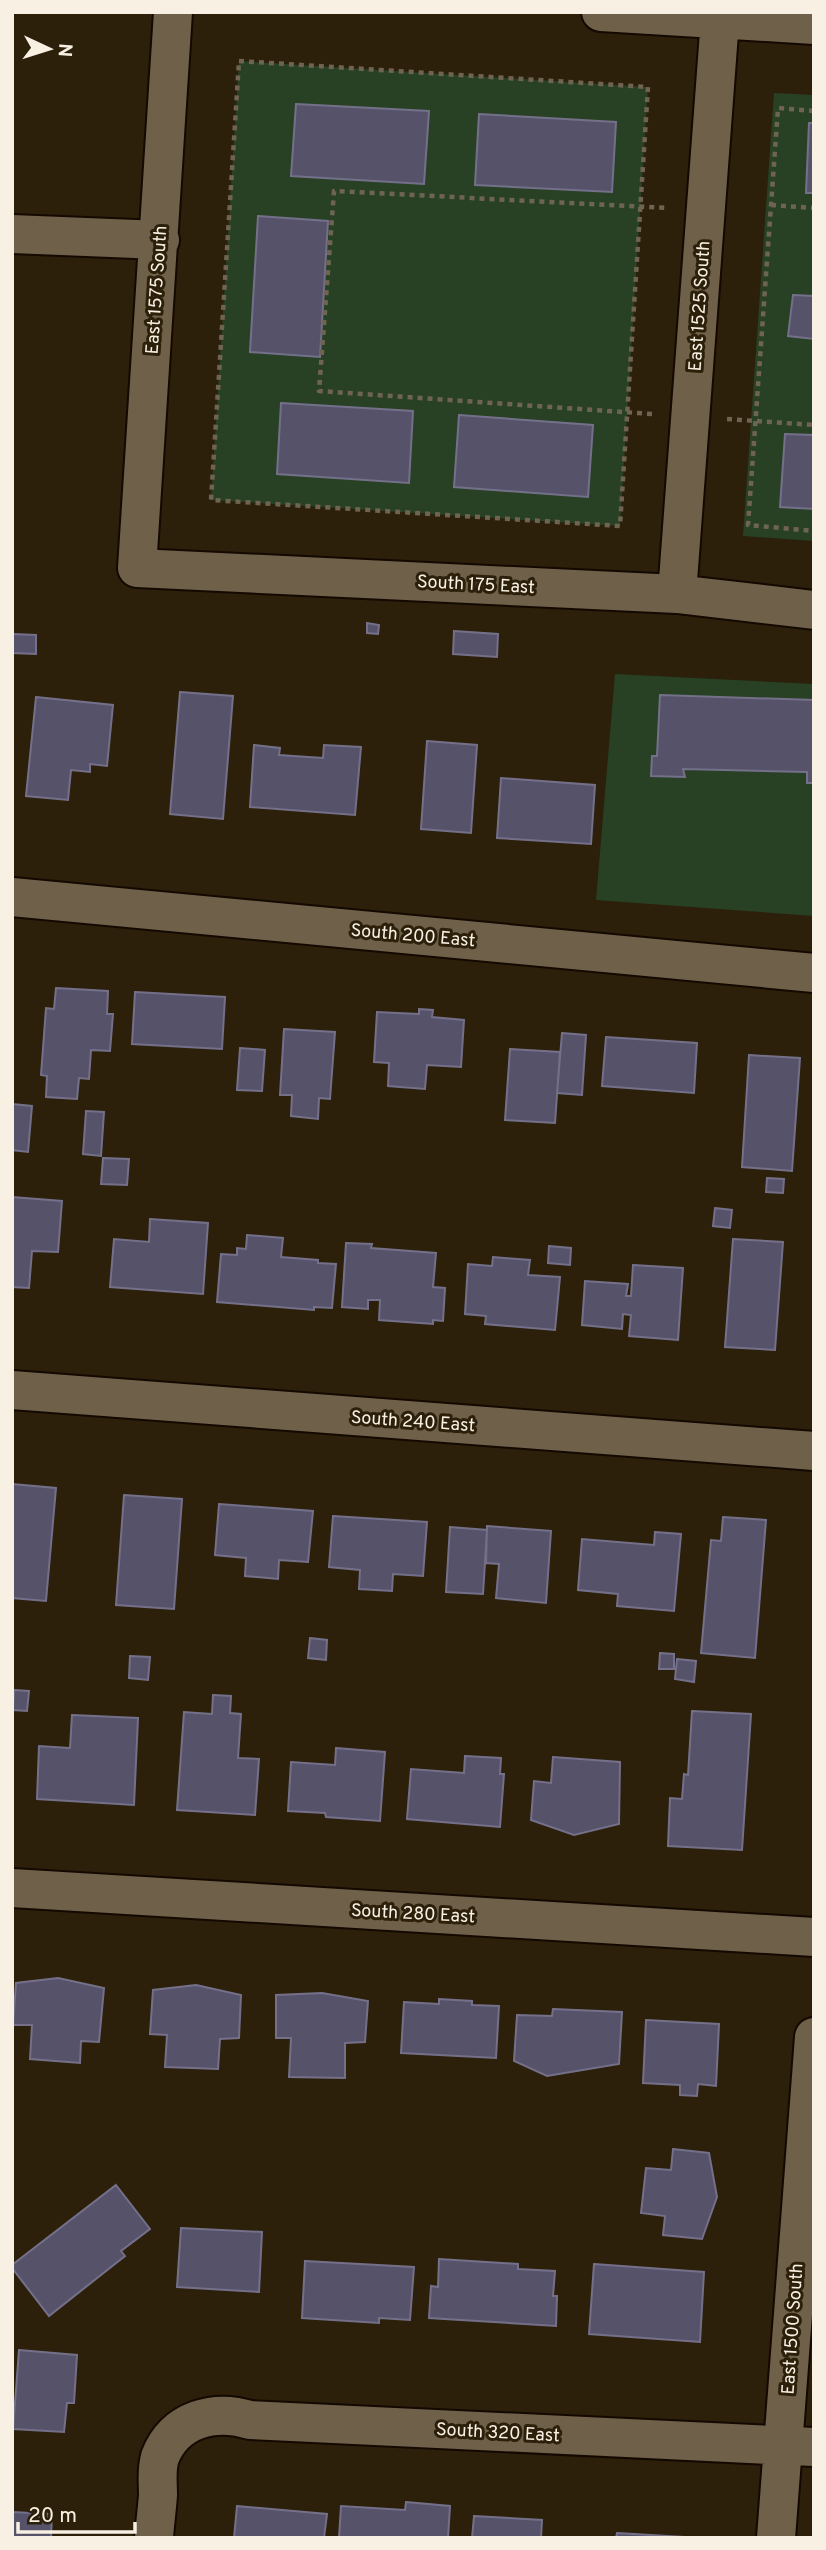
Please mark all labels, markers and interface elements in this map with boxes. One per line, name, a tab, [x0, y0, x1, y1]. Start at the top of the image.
north arrow	[14, 14, 84, 84]
text: N	[52, 42, 76, 58]
street label: East 1575 South	[142, 225, 173, 355]
street label: East 1525 South	[684, 240, 717, 372]
street label: South 175 East	[416, 571, 536, 600]
street label: South 200 East	[350, 920, 476, 953]
street label: South 240 East	[350, 1407, 476, 1438]
street label: South 280 East	[350, 1900, 476, 1929]
street label: East 1500 South	[777, 2263, 810, 2396]
street label: South 320 East	[435, 2419, 560, 2448]
scale bar	[18, 2490, 135, 2534]
text: 20 m	[28, 2503, 77, 2530]

